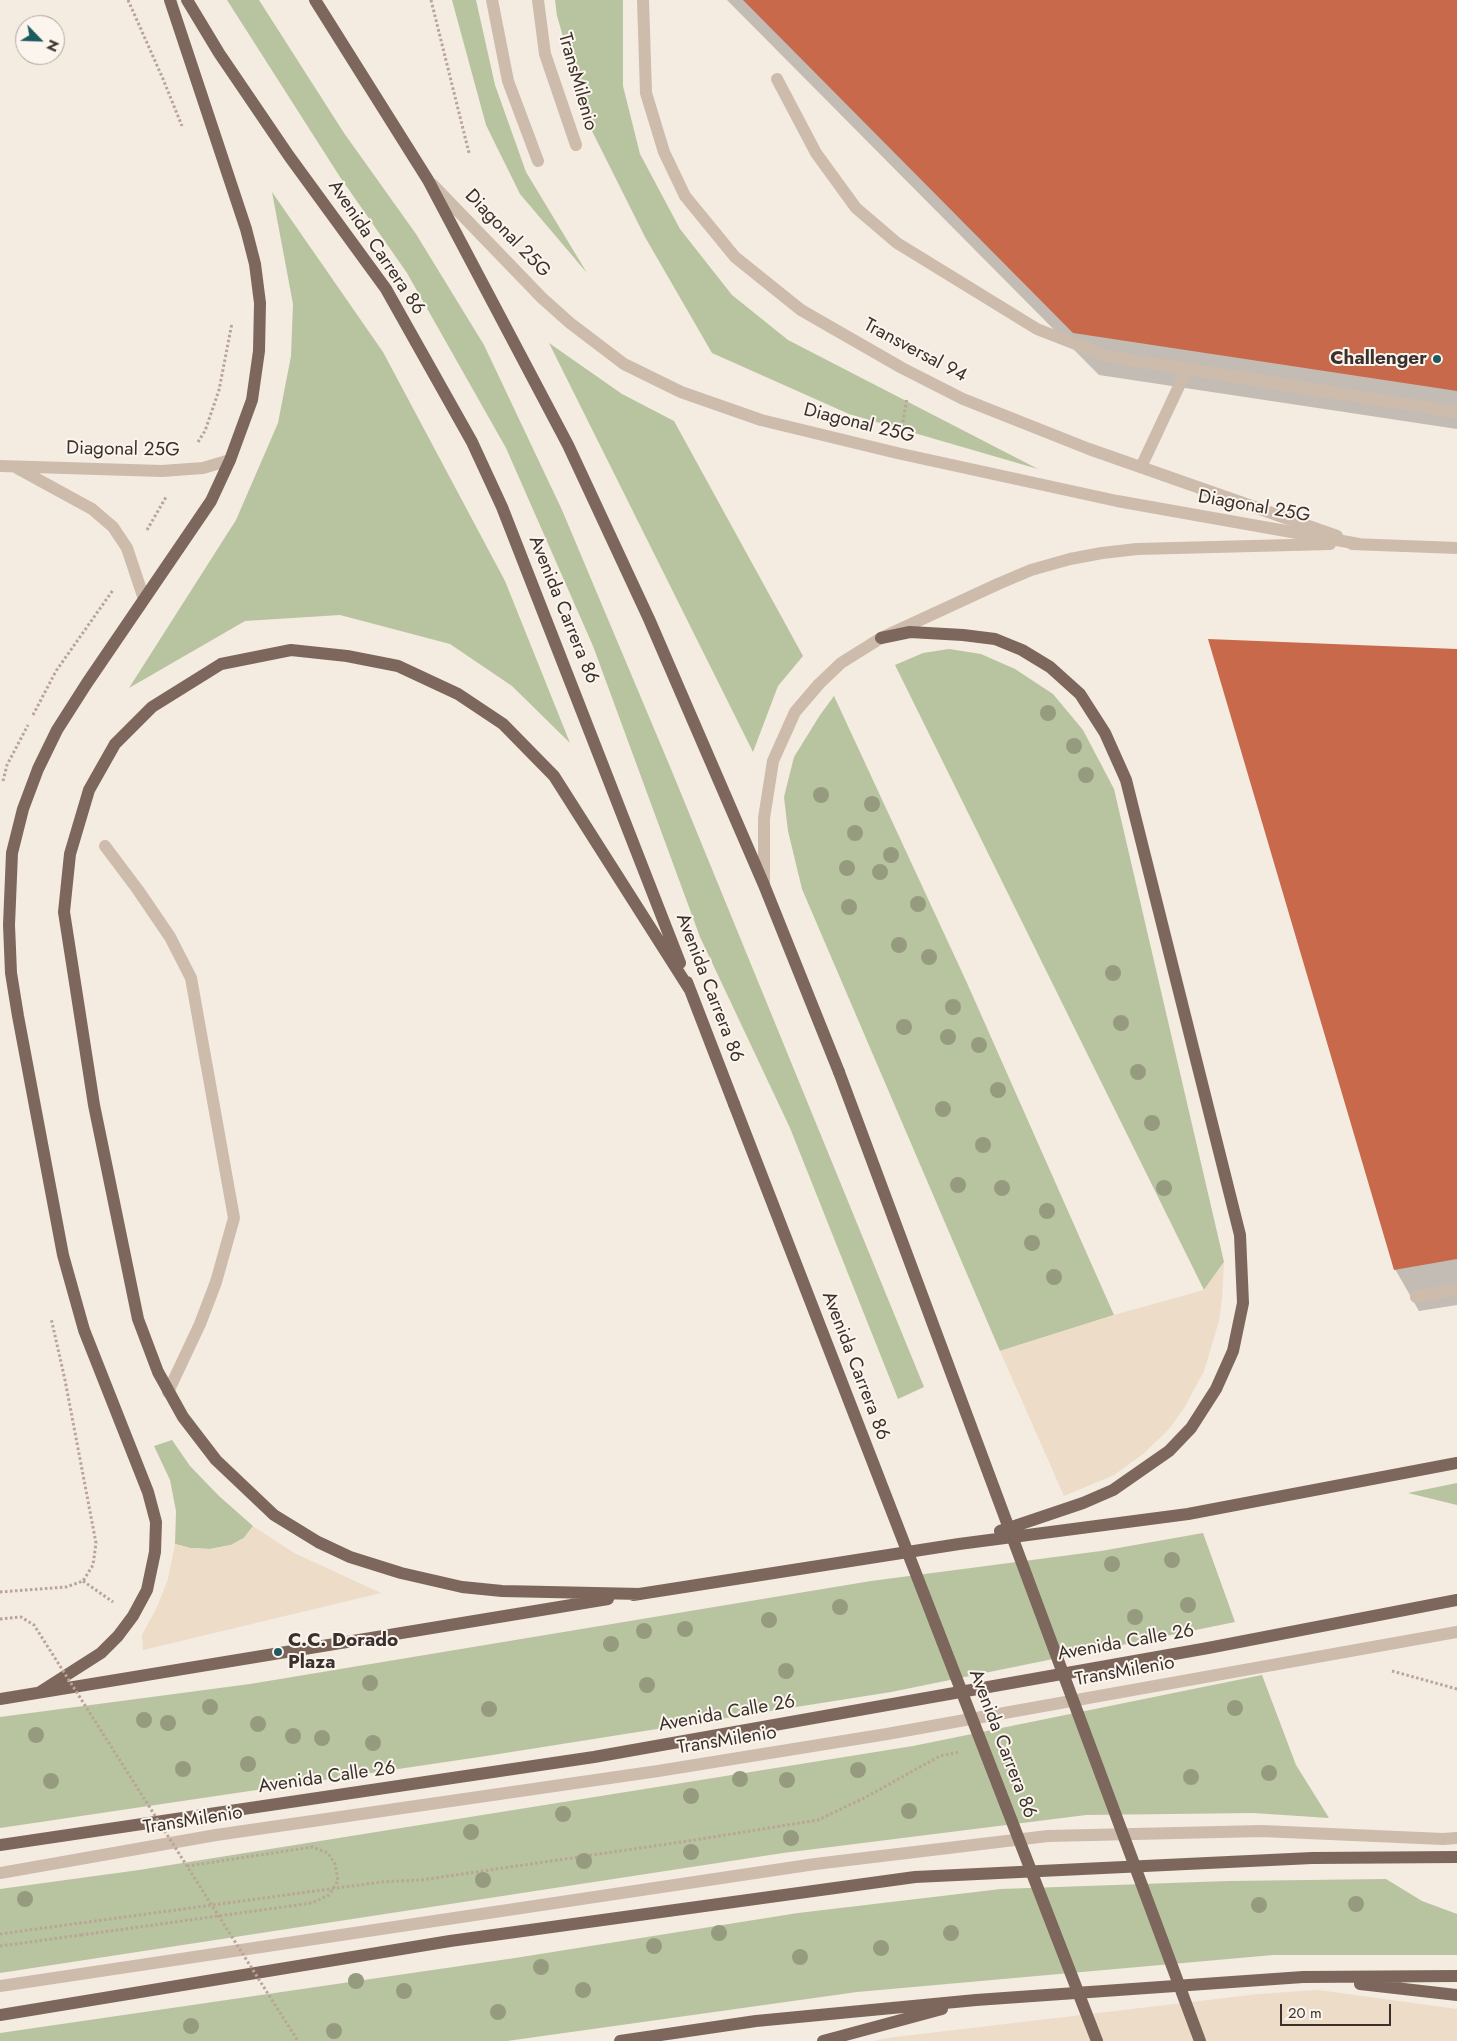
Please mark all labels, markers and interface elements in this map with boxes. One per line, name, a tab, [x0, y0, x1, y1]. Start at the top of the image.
north arrow	[15, 15, 65, 65]
street label: TransMilenio	[552, 31, 602, 133]
text: N	[41, 37, 64, 55]
street label: Avenida Carrera 86	[323, 176, 429, 320]
street label: Diagonal 25G	[459, 185, 555, 283]
street label: Transversal 94	[859, 314, 971, 388]
place label: Challenger	[1330, 348, 1427, 370]
marker: Challenger	[1431, 353, 1443, 365]
street label: Diagonal 25G	[801, 399, 917, 449]
street label: Diagonal 25G	[66, 438, 180, 462]
street label: Diagonal 25G	[1196, 486, 1312, 528]
street label: Avenida Carrera 86	[523, 533, 603, 687]
street label: Avenida Carrera 86	[670, 910, 748, 1066]
street label: Avenida Carrera 86	[816, 1288, 894, 1444]
street label: Avenida Calle 26	[1056, 1620, 1196, 1666]
place label: C.C. Dorado Plaza	[288, 1630, 398, 1674]
marker: C.C. Dorado Plaza	[272, 1646, 284, 1658]
street label: TransMilenio	[1074, 1652, 1176, 1692]
street label: Avenida Carrera 86	[963, 1666, 1041, 1822]
street label: Avenida Calle 26	[657, 1691, 797, 1737]
street label: TransMilenio	[676, 1722, 778, 1760]
street label: Avenida Calle 26	[257, 1757, 397, 1799]
street label: TransMilenio	[142, 1802, 244, 1840]
scale bar	[1282, 1994, 1393, 2026]
text: 20 m	[1288, 2002, 1322, 2024]

